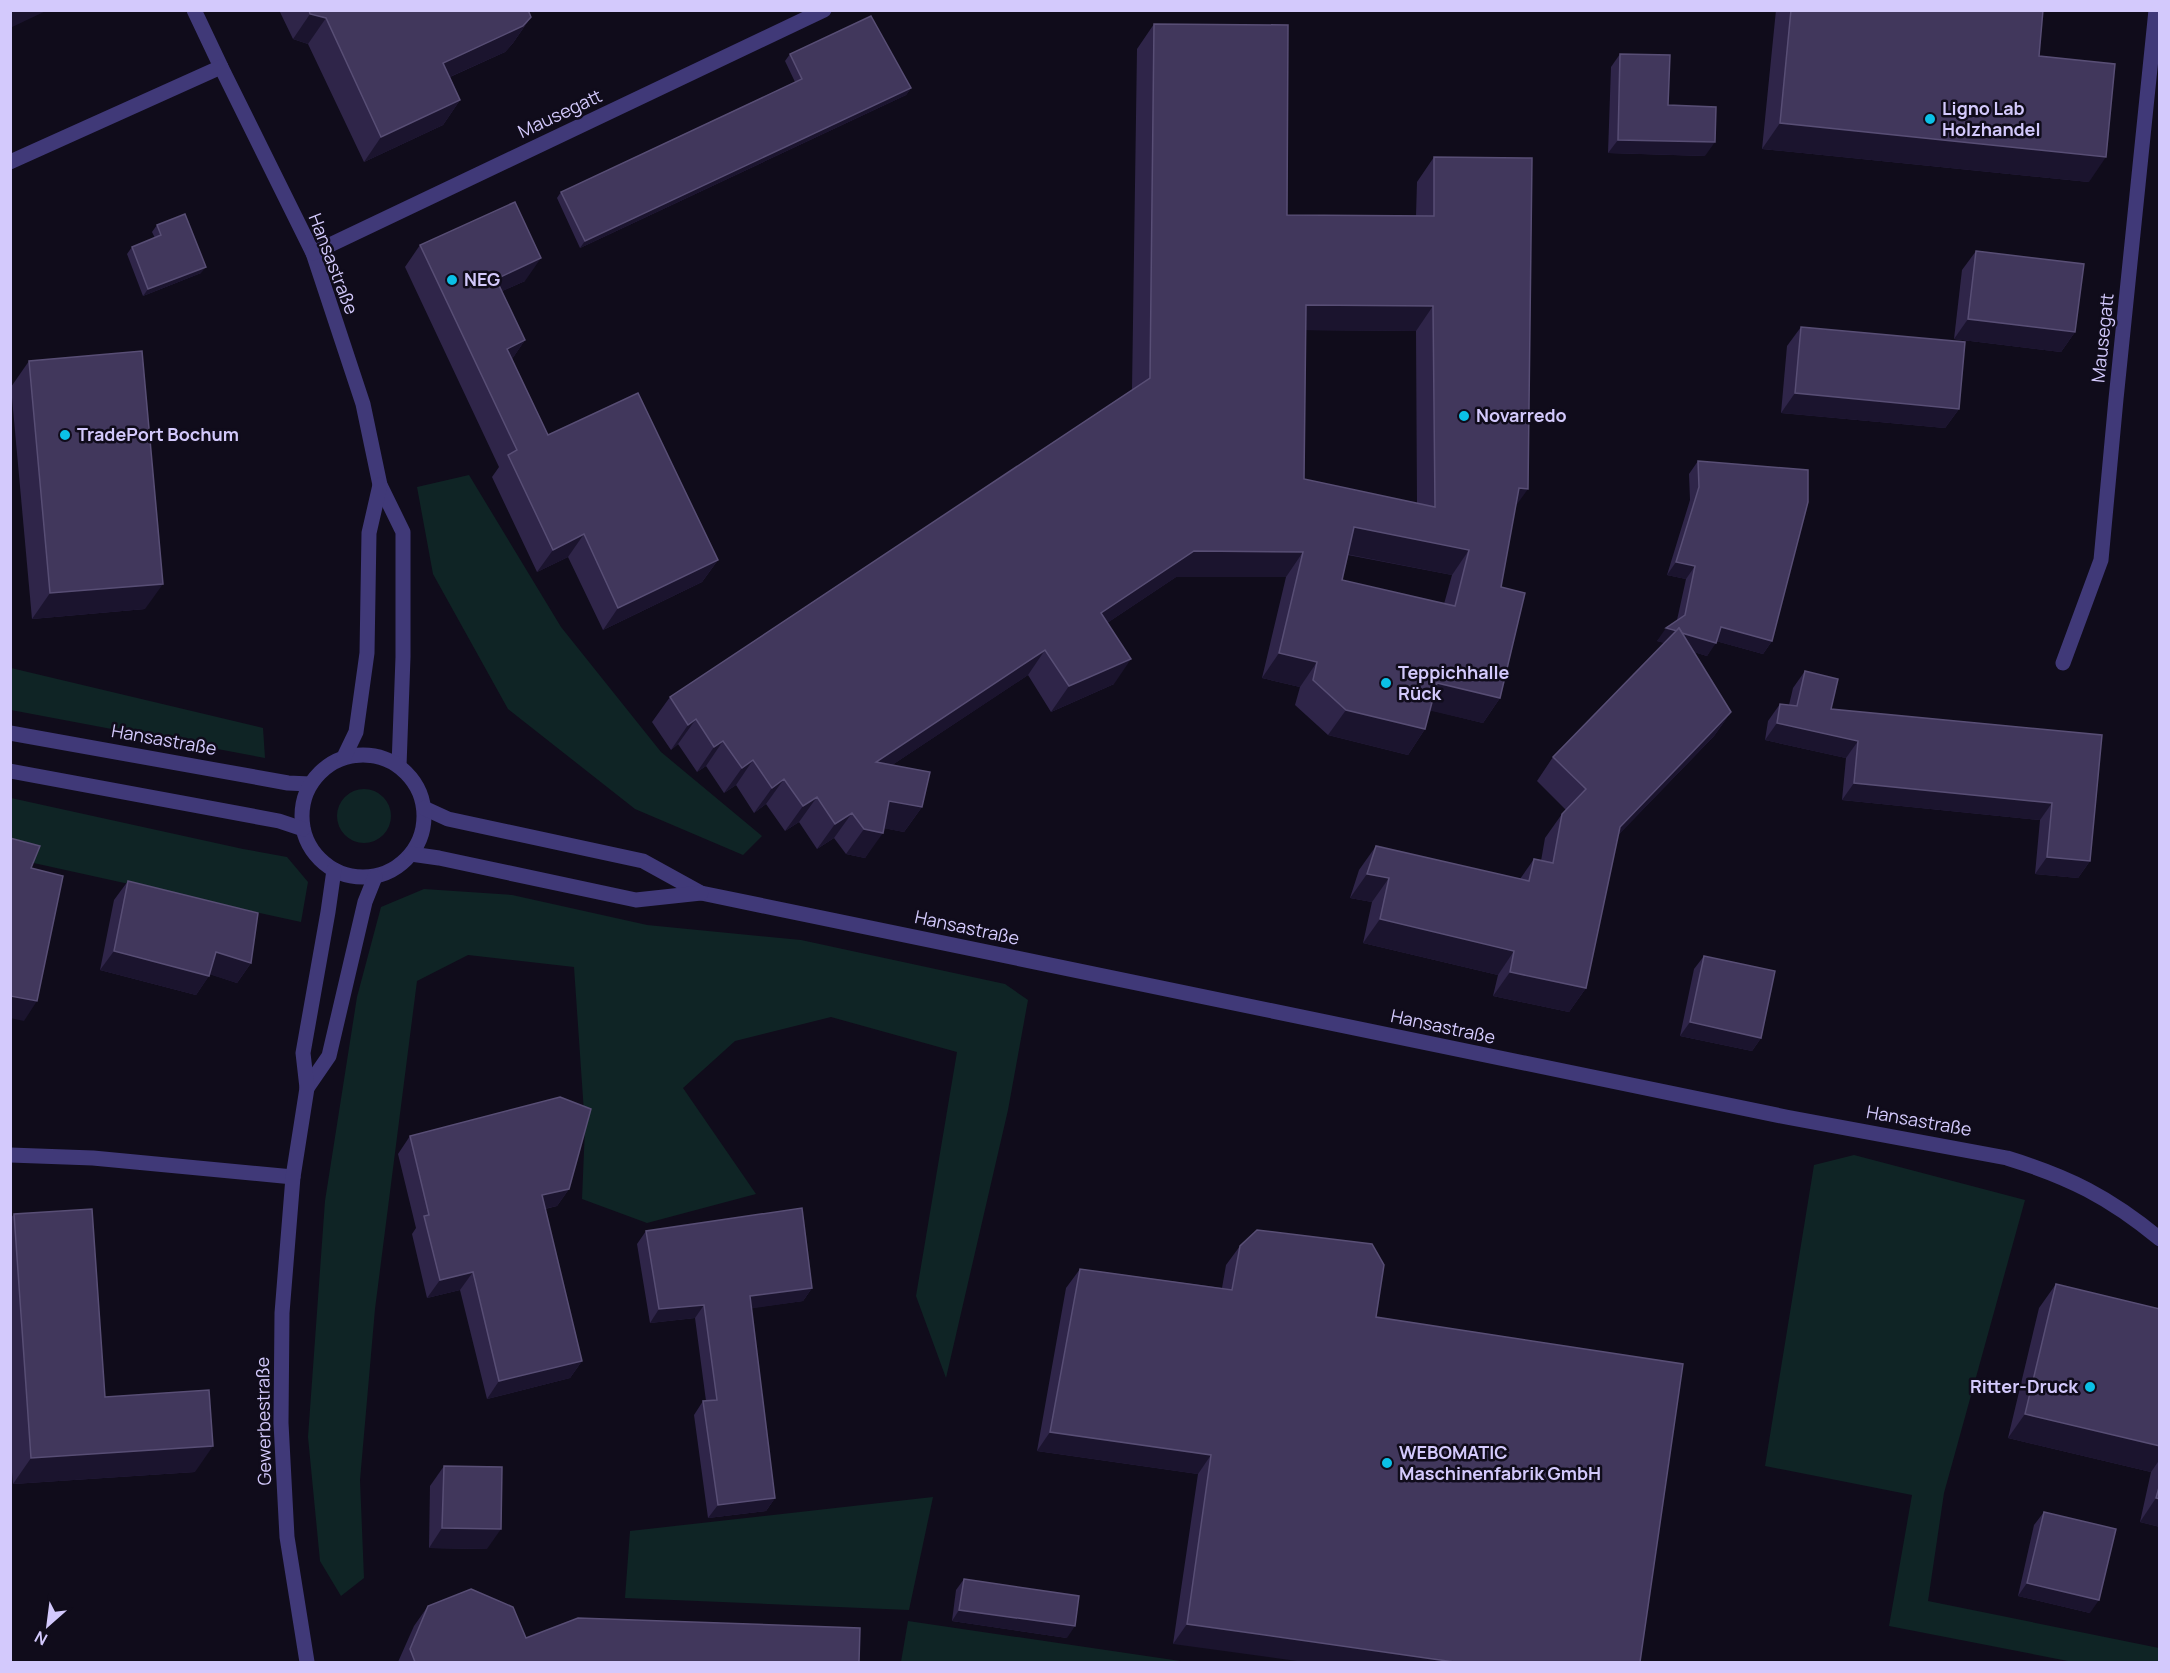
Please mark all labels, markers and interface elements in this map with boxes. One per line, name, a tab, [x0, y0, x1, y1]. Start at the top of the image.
street label: Mausegatt	[514, 83, 605, 143]
place label: Ligno Lab Holzhandel	[1942, 96, 2041, 141]
marker: Ligno Lab Holzhandel	[1923, 112, 1937, 126]
street label: Hansastraße	[304, 210, 364, 318]
place label: NEG	[464, 267, 500, 291]
marker: NEG	[445, 273, 459, 287]
street label: Mausegatt	[2085, 292, 2119, 384]
place label: Novarredo	[1476, 403, 1567, 427]
marker: Novarredo	[1457, 409, 1471, 423]
place label: TradePort Bochum	[77, 422, 239, 446]
marker: TradePort Bochum	[58, 428, 72, 442]
place label: Teppichhalle Rück	[1398, 660, 1510, 705]
marker: Teppichhalle Rück	[1379, 676, 1393, 690]
street label: Hansastraße	[110, 718, 219, 760]
street label: Hansastraße	[913, 904, 1022, 950]
street label: Hansastraße	[1389, 1003, 1498, 1049]
street label: Hansastraße	[1865, 1099, 1974, 1141]
street label: Gewerbestraße	[250, 1357, 276, 1486]
place label: Ritter-Druck	[1970, 1374, 2079, 1398]
marker: Ritter-Druck	[2083, 1380, 2097, 1394]
place label: WEBOMATIC Maschinenfabrik GmbH	[1399, 1440, 1601, 1485]
marker: WEBOMATIC Maschinenfabrik GmbH	[1380, 1456, 1394, 1470]
north arrow	[18, 1595, 78, 1655]
text: N	[31, 1626, 51, 1651]

